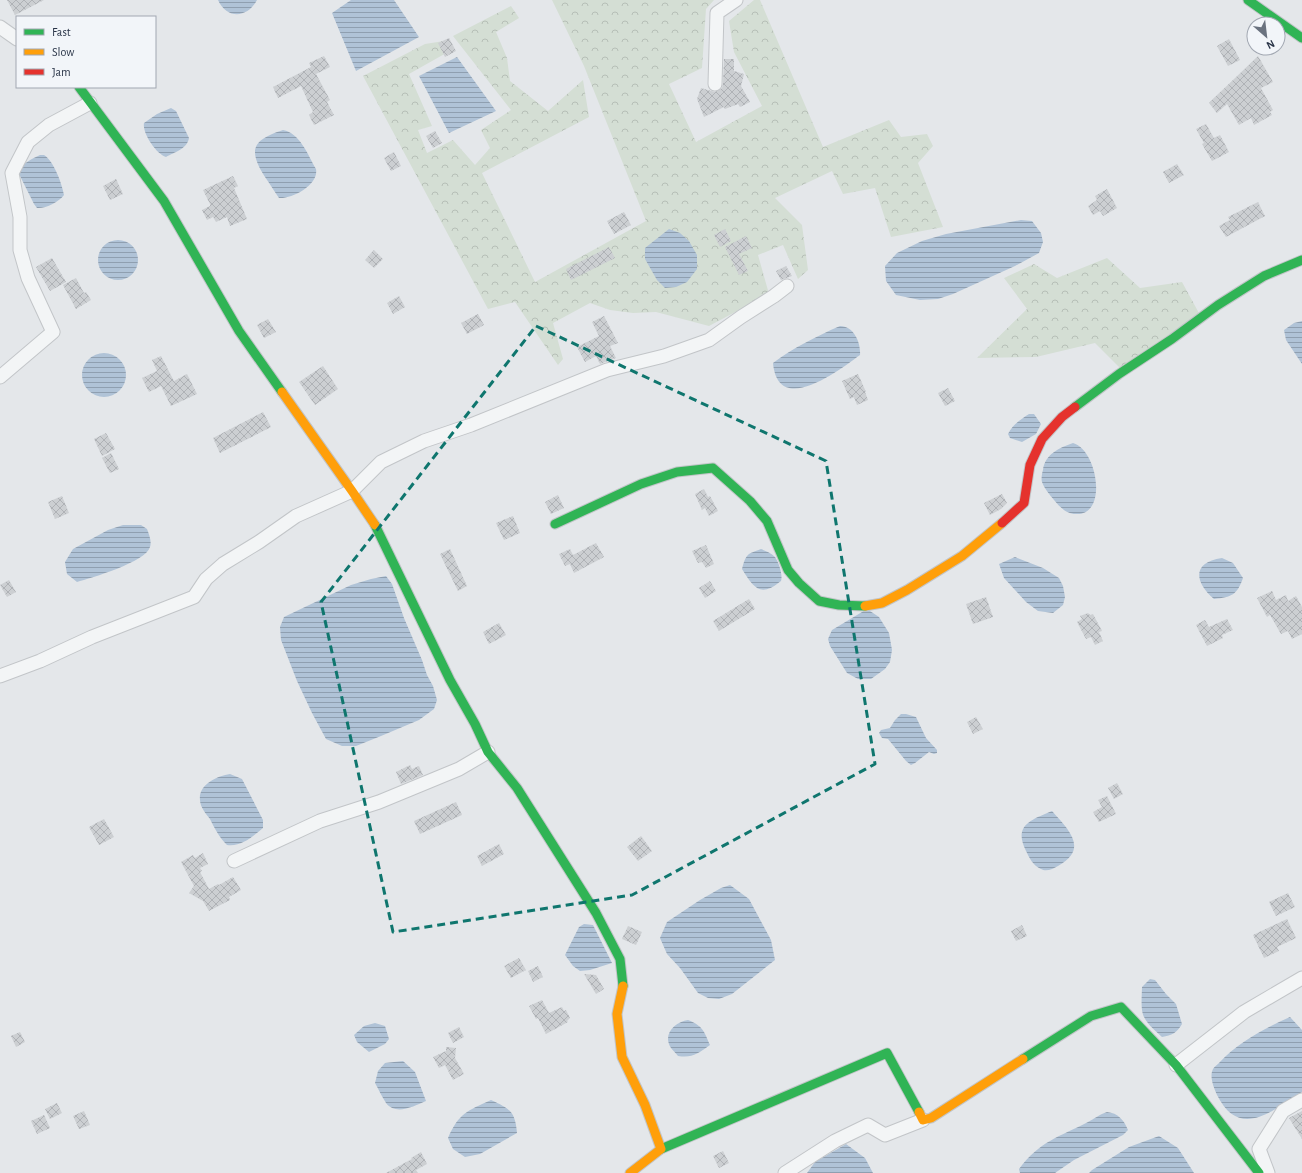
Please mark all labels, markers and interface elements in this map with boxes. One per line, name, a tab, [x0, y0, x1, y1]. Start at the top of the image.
legend	[16, 16, 156, 88]
north arrow	[1246, 16, 1286, 56]
text: Fast	[52, 26, 71, 38]
text: N	[1264, 38, 1276, 51]
text: Slow	[52, 46, 74, 58]
text: Jam	[52, 66, 71, 78]

